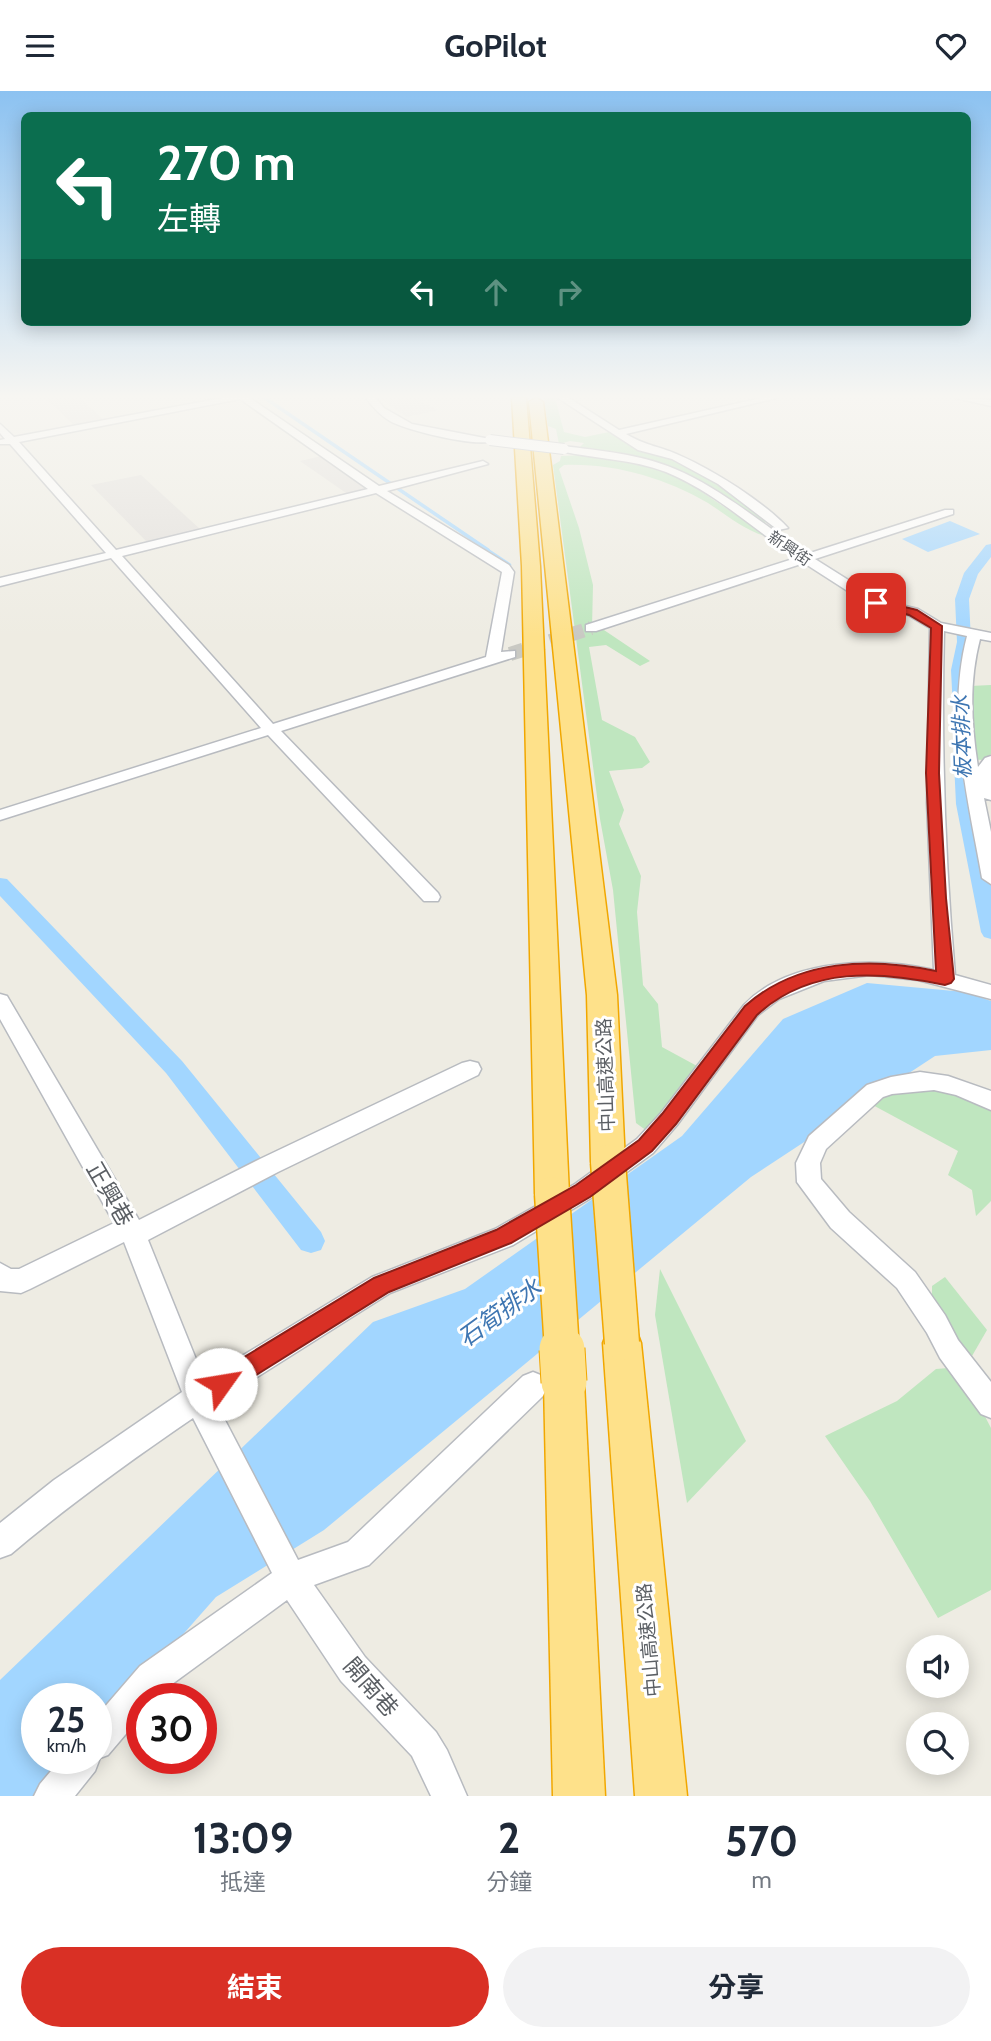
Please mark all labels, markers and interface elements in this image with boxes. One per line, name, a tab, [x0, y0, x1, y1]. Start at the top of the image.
text: GoPilot	[444, 26, 547, 65]
icon: menu	[21, 27, 59, 65]
icon: heart	[932, 27, 970, 65]
text: 270 m	[157, 133, 296, 192]
icon: left	[42, 140, 133, 231]
text: 左轉	[157, 199, 221, 238]
icon: left	[404, 273, 442, 311]
icon: ahead	[477, 273, 515, 311]
icon: right	[550, 273, 588, 311]
street label: 新興街	[765, 527, 815, 570]
pin	[846, 573, 906, 633]
icon: arrive	[857, 584, 895, 622]
water label: 板本排水	[948, 694, 975, 779]
street label: 中山高速公路	[592, 1018, 619, 1132]
street label: 正興巷	[81, 1157, 139, 1231]
water label: 石筍排水	[452, 1272, 548, 1353]
position arrow	[184, 1347, 258, 1421]
street label: 中山高速公路	[632, 1582, 665, 1698]
map controls	[906, 1635, 969, 1775]
button: sound	[906, 1635, 969, 1698]
street label: 開南巷	[338, 1652, 404, 1722]
speed limit sign: 30	[126, 1683, 217, 1774]
text: 25	[48, 1698, 85, 1741]
button: search	[906, 1712, 969, 1775]
text: km/h	[47, 1735, 86, 1757]
text: 13:09	[193, 1812, 293, 1864]
text: 2	[498, 1812, 520, 1864]
text: 570	[725, 1815, 798, 1867]
text: m	[752, 1866, 772, 1894]
text: 抵達	[220, 1868, 266, 1896]
text: 分鐘	[486, 1868, 532, 1896]
button: 結束	[21, 1947, 489, 2027]
button: 分享	[503, 1947, 970, 2027]

